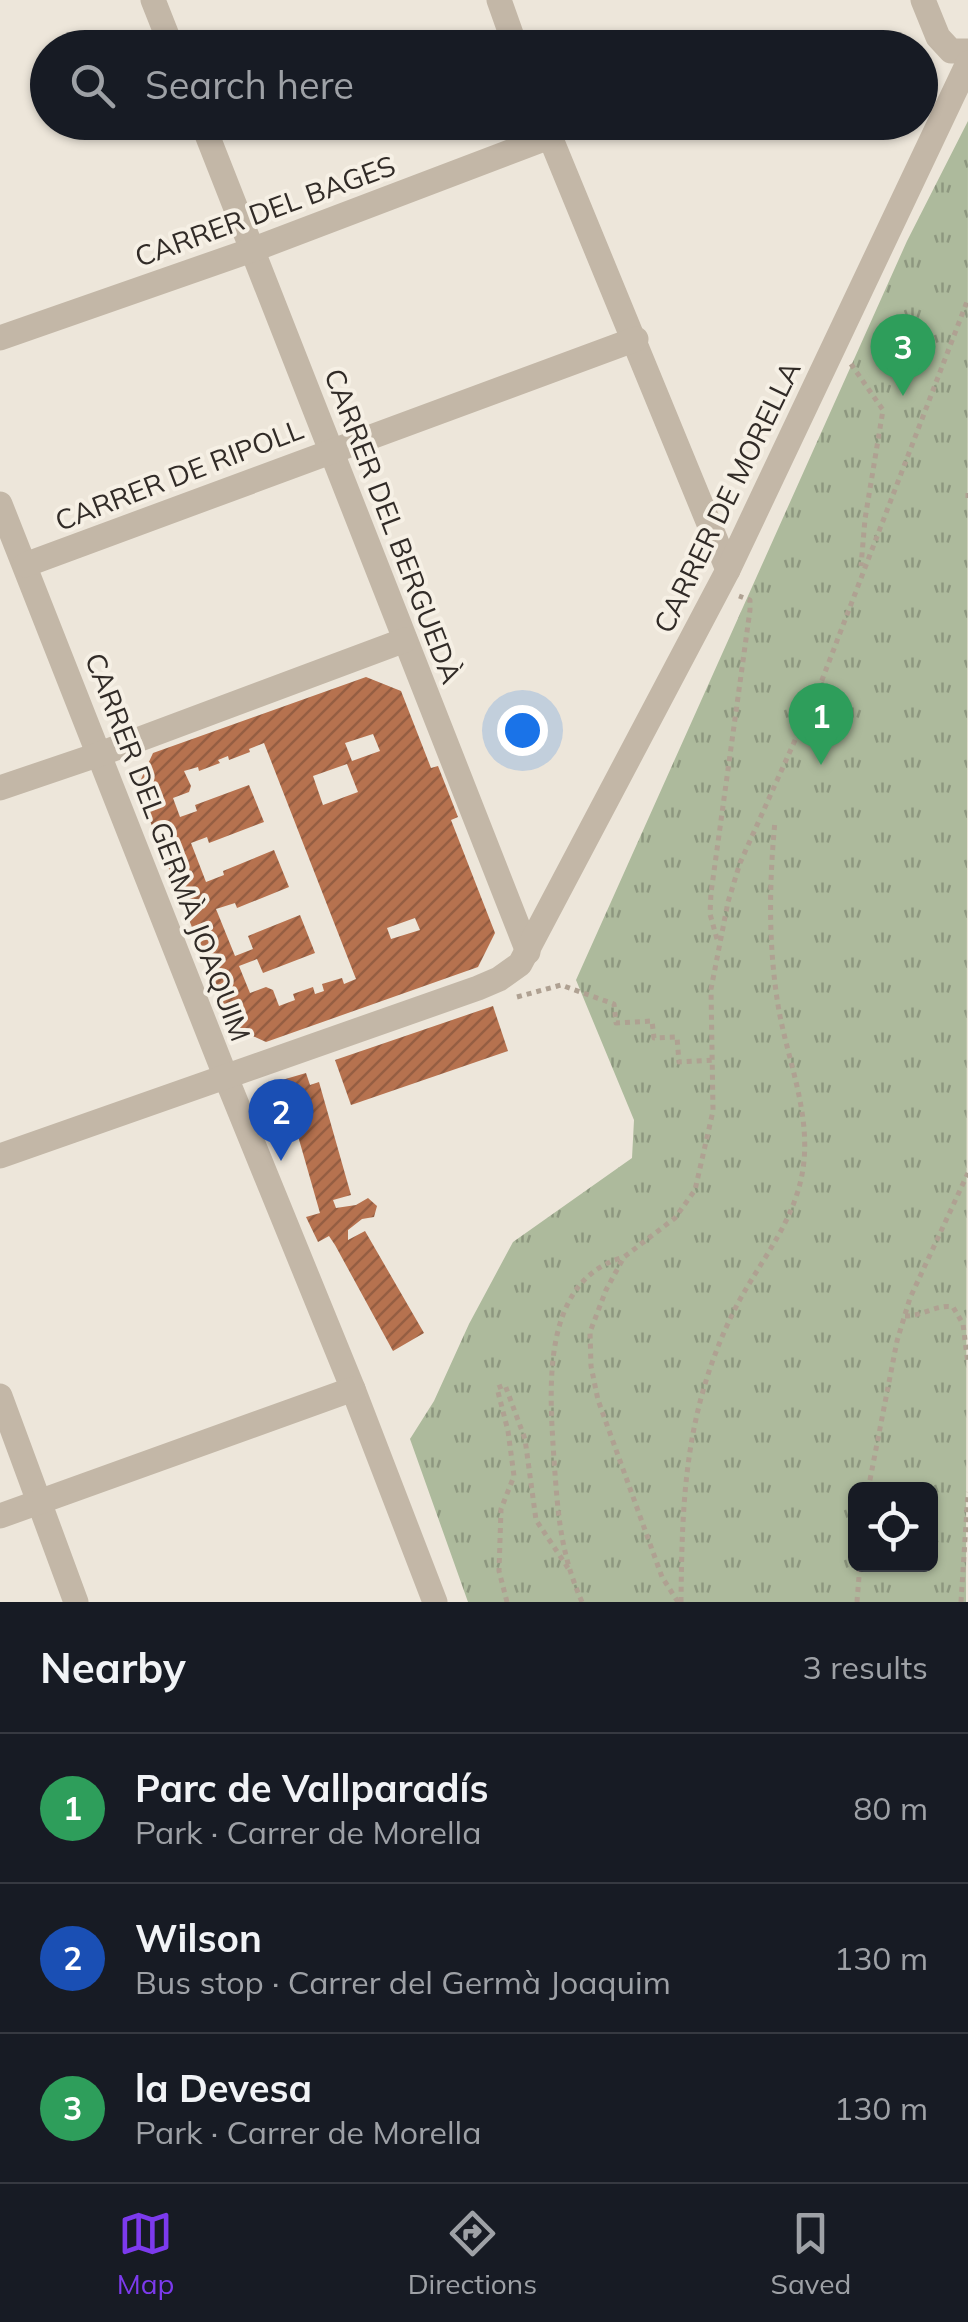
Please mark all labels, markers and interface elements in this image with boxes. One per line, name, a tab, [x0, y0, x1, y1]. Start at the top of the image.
search box	[30, 30, 938, 140]
icon: search	[65, 58, 120, 113]
text: Search here	[145, 61, 354, 109]
street label: CARRER DEL BAGES	[130, 147, 400, 274]
pin: 3	[870, 314, 936, 396]
street label: CARRER DE MORELLA	[646, 355, 808, 638]
street label: CARRER DEL BERGUEDÀ	[317, 363, 470, 689]
street label: CARRER DE RIPOLL	[50, 411, 308, 538]
street label: CARRER DEL GERMÀ JOAQUIM	[78, 648, 259, 1046]
pin: 1	[788, 682, 854, 765]
your location	[497, 705, 548, 756]
pin: 2	[248, 1078, 314, 1161]
map controls	[848, 1482, 938, 1572]
button: locate	[848, 1482, 938, 1572]
text: Nearby	[40, 1641, 186, 1694]
text: 3 results	[803, 1647, 928, 1687]
text: Parc de Vallparadís	[135, 1764, 488, 1812]
text: 1	[63, 1788, 82, 1828]
text: 80 m	[853, 1788, 928, 1828]
text: Park · Carrer de Morella	[135, 1812, 481, 1852]
text: Wilson	[135, 1914, 262, 1962]
text: 2	[63, 1938, 82, 1978]
text: 130 m	[834, 1938, 928, 1978]
text: Bus stop · Carrer del Germà Joaquim	[135, 1962, 671, 2002]
text: la Devesa	[135, 2064, 312, 2112]
text: 3	[63, 2088, 82, 2128]
text: 130 m	[834, 2088, 928, 2128]
text: Park · Carrer de Morella	[135, 2112, 481, 2152]
tab: Map	[117, 2206, 174, 2301]
tab: Directions	[408, 2206, 537, 2301]
tab: Saved	[770, 2206, 851, 2301]

